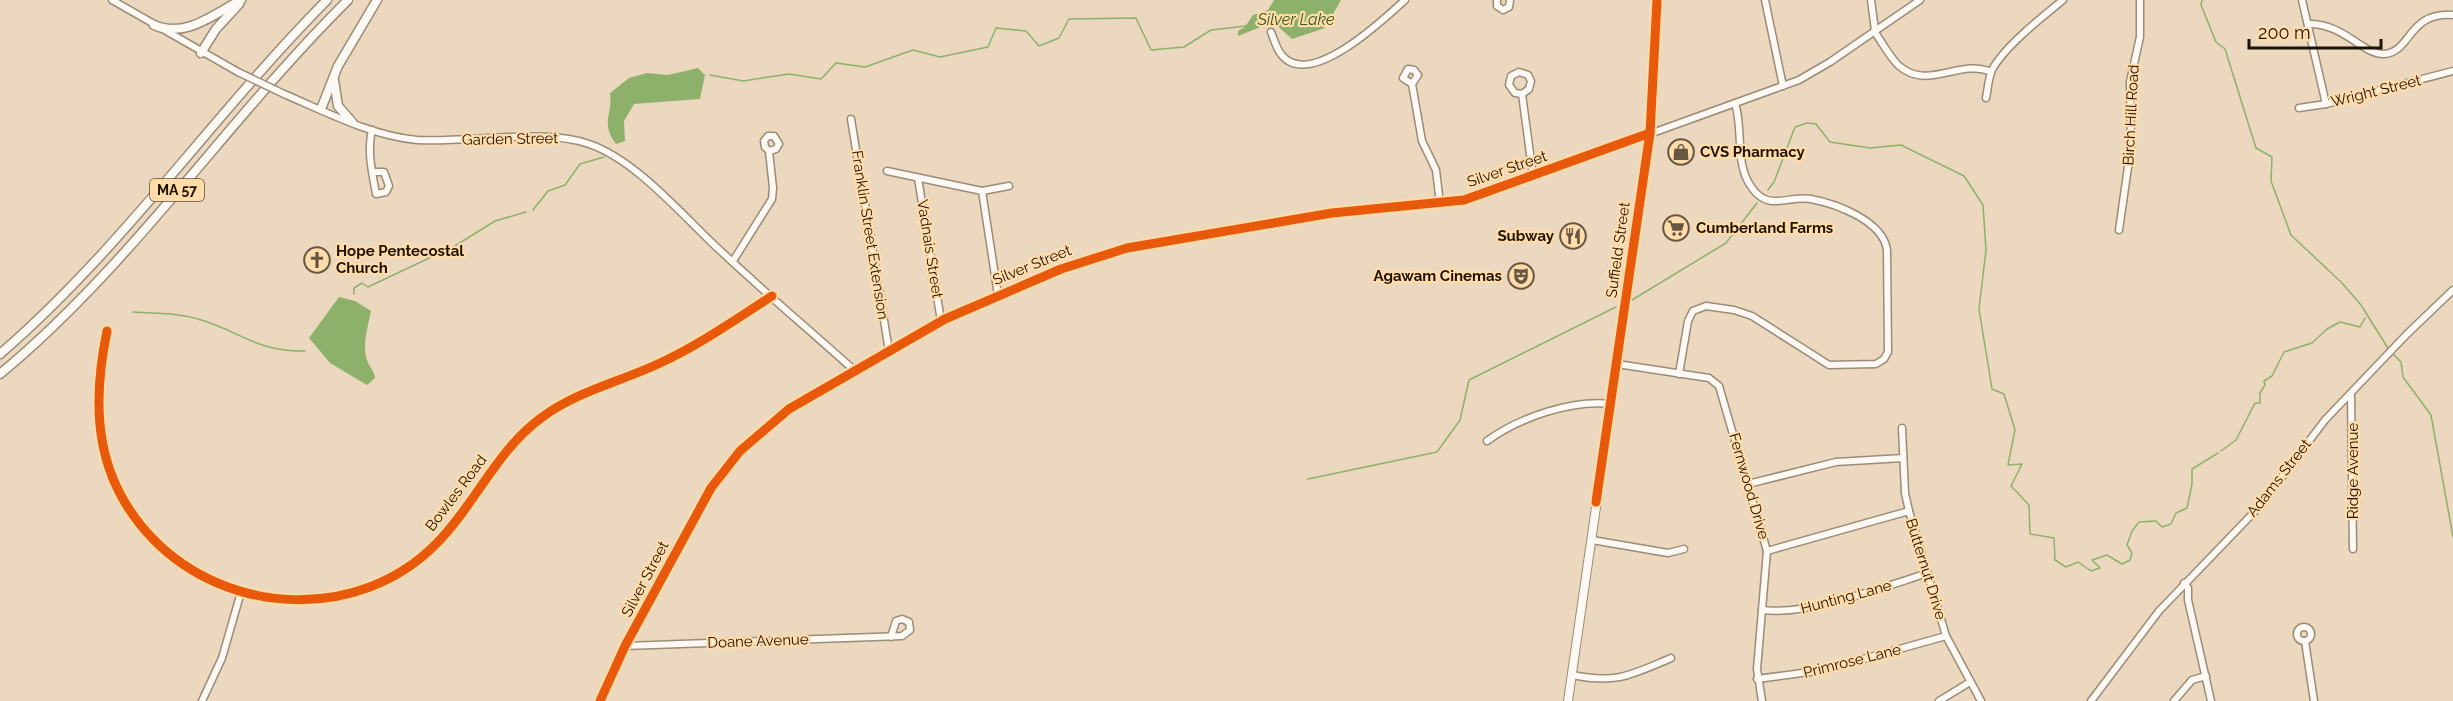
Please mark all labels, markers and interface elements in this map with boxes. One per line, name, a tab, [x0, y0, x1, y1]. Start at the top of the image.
water label: Silver Lake	[1256, 10, 1335, 29]
scale bar	[2249, 12, 2381, 50]
text: 200 m	[2258, 22, 2311, 43]
street label: Birch Hill Road	[2119, 64, 2143, 166]
street label: Wright Street	[2329, 71, 2423, 111]
street label: Garden Street	[462, 129, 558, 149]
shop icon: CVS Pharmacy	[1666, 137, 1696, 167]
place label: CVS Pharmacy	[1700, 143, 1805, 161]
street label: Silver Street	[1465, 147, 1549, 191]
street label: Franklin Street Extension	[848, 149, 892, 321]
road number: MA 57	[150, 179, 204, 201]
street label: Vadnais Street	[913, 198, 947, 300]
street label: Suffield Street	[1602, 201, 1634, 299]
supermarket icon: Cumberland Farms	[1661, 213, 1691, 243]
place label: Cumberland Farms	[1696, 219, 1833, 237]
restaurant icon: Subway	[1558, 221, 1588, 251]
place label: Subway	[1497, 227, 1555, 245]
street label: Silver Street	[990, 241, 1074, 289]
place label: Hope Pentecostal Church	[336, 242, 464, 277]
church icon: Hope Pentecostal Church	[302, 245, 332, 275]
theatre icon: Agawam Cinemas	[1506, 261, 1536, 291]
place label: Agawam Cinemas	[1374, 267, 1502, 285]
street label: Ridge Avenue	[2344, 423, 2362, 519]
street label: Fernwood Drive	[1725, 431, 1773, 541]
street label: Adams Street	[2243, 435, 2315, 521]
street label: Bowles Road	[421, 451, 491, 535]
street label: Butternut Drive	[1902, 516, 1950, 622]
street label: Silver Street	[618, 538, 672, 620]
street label: Hunting Lane	[1799, 576, 1894, 618]
street label: Doane Avenue	[707, 630, 809, 652]
street label: Primrose Lane	[1801, 640, 1903, 682]

